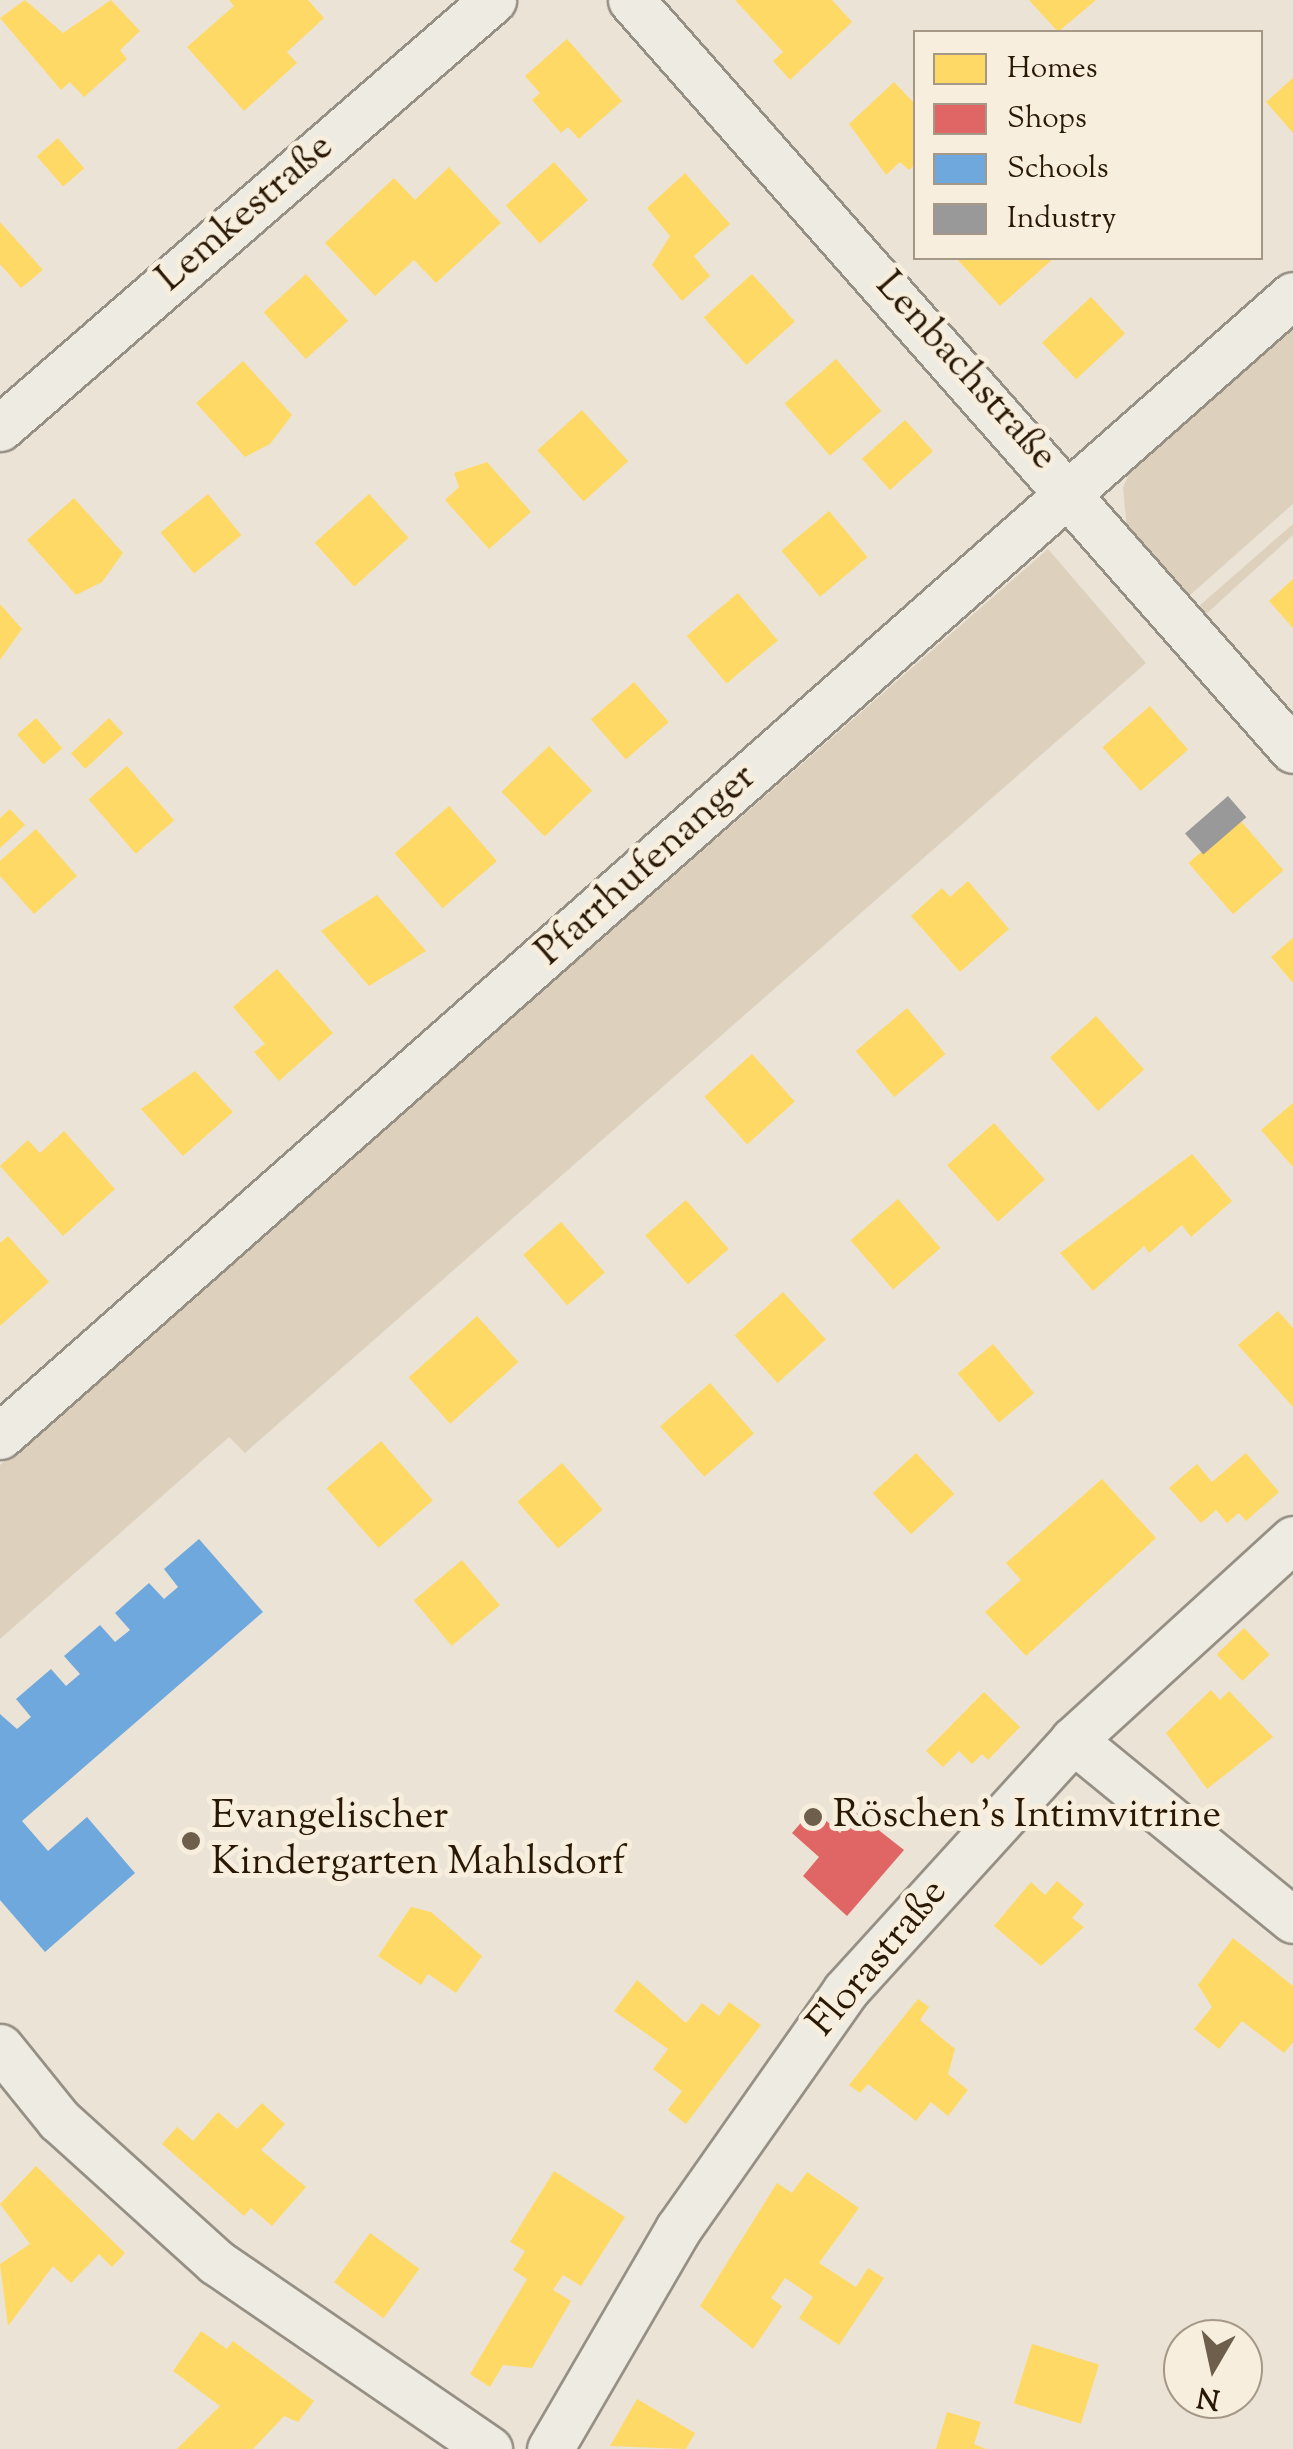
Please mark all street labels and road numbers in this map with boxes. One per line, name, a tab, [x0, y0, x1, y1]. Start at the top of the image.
street label: Lemkestraße	[148, 124, 344, 304]
street label: Lenbachstraße	[864, 263, 1066, 481]
street label: Pfarrhufenanger	[527, 755, 767, 977]
street label: Florastraße	[799, 1870, 959, 2048]

